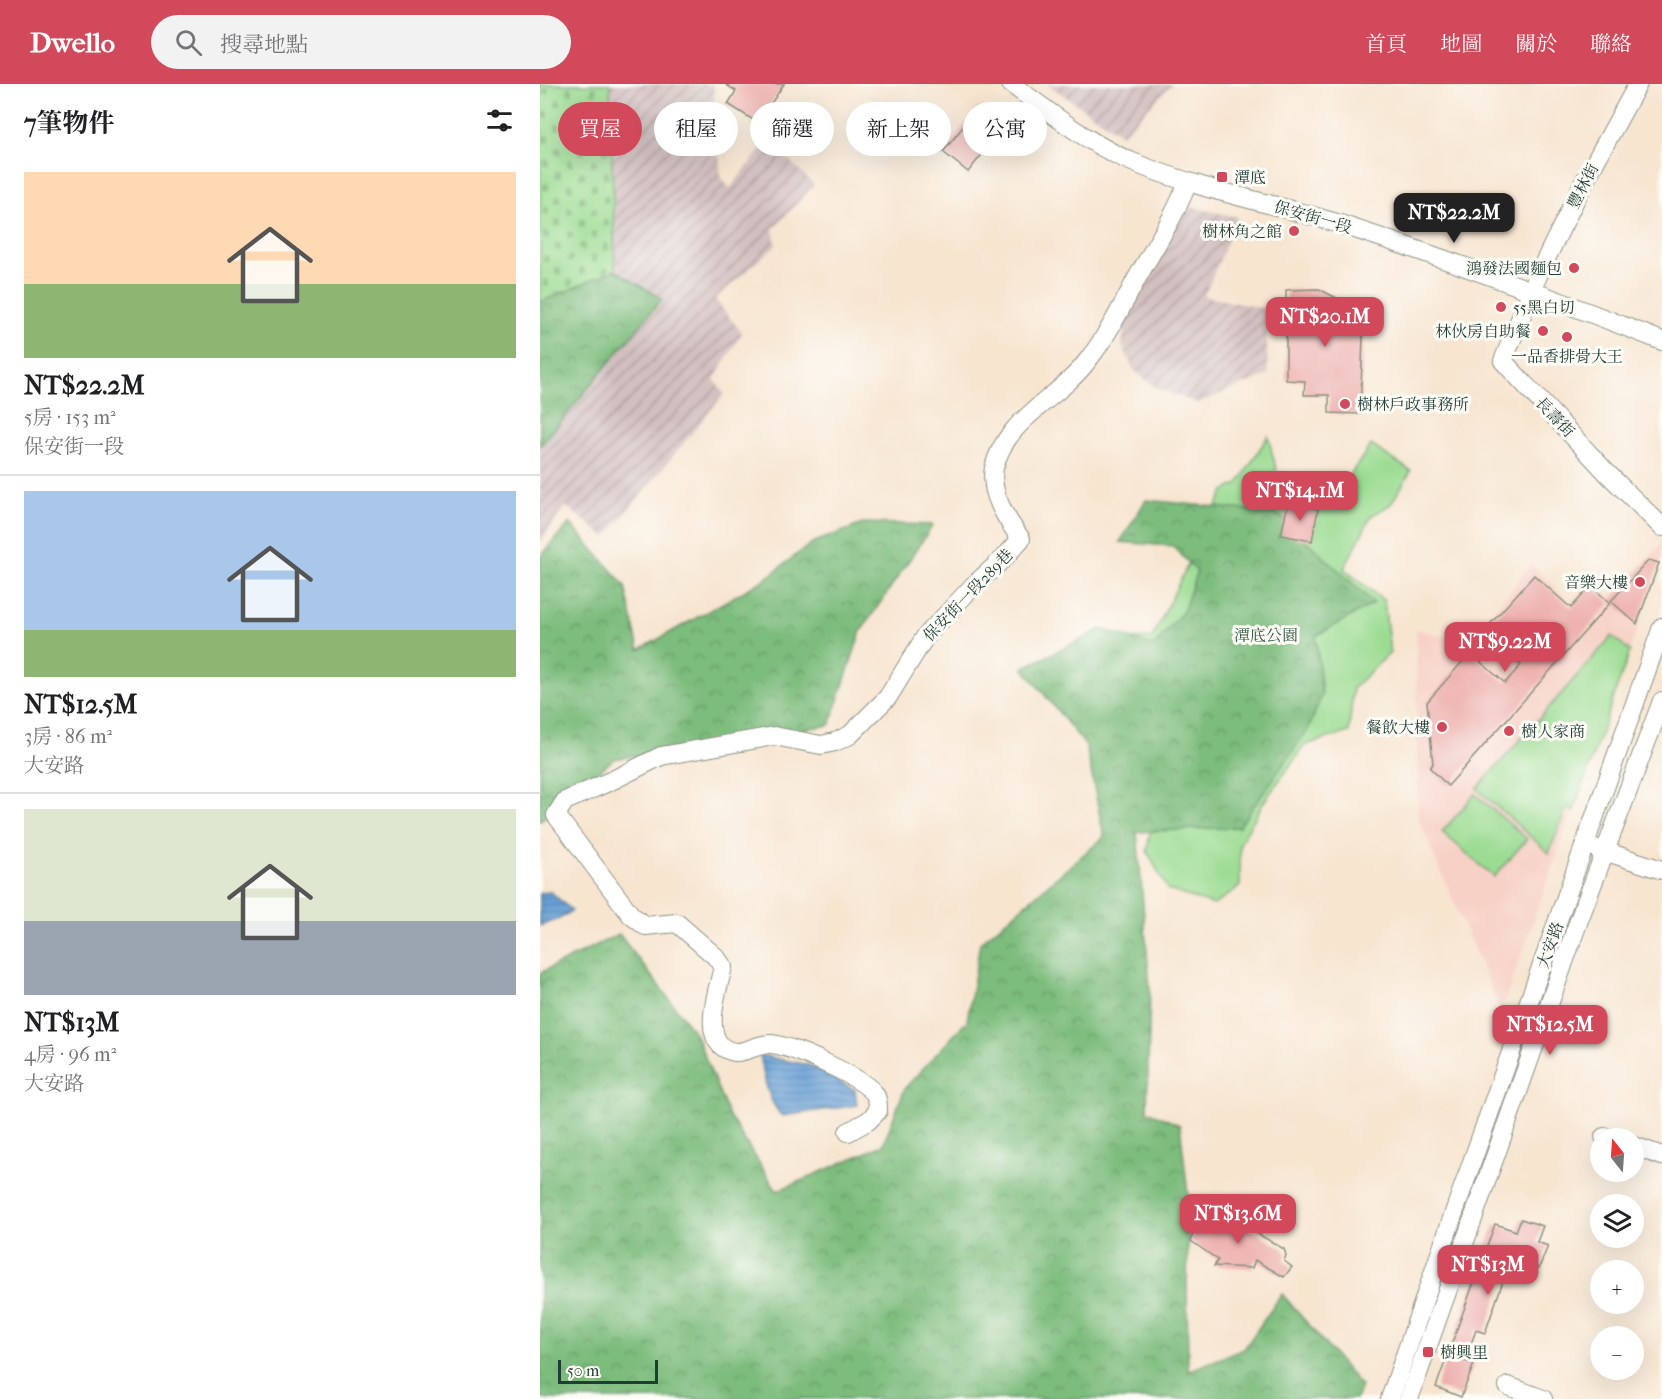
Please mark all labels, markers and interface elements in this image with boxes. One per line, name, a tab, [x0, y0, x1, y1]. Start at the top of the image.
search box	[151, 15, 571, 69]
text: Dwello	[30, 26, 115, 59]
icon: search	[172, 26, 205, 59]
text: 搜尋地點	[220, 32, 308, 58]
text: 首頁	[1365, 32, 1407, 56]
text: 地圖	[1440, 32, 1482, 56]
text: 關於	[1515, 32, 1557, 56]
text: 聯絡	[1590, 32, 1632, 56]
chip: 買屋	[558, 102, 642, 156]
chip: 租屋	[654, 102, 738, 156]
chip: 篩選	[750, 102, 834, 156]
chip: 新上架	[846, 102, 951, 156]
chip: 公寓	[963, 102, 1047, 156]
icon: filters	[483, 104, 516, 137]
text: 7筆物件	[24, 108, 115, 139]
street label: 豐林街	[1564, 160, 1602, 212]
place label: 潭底	[1234, 168, 1266, 187]
marker: 潭底	[1215, 170, 1229, 184]
pin: NT$22.2M	[1392, 193, 1516, 244]
street label: 保安街一段	[1272, 197, 1354, 237]
text: NT$22.2M	[1408, 201, 1500, 224]
icon: home	[216, 211, 324, 319]
place label: 樹林角之館	[1202, 222, 1282, 241]
marker: 樹林角之館	[1287, 224, 1301, 238]
place label: 鴻發法國麵包	[1466, 259, 1562, 278]
marker: 鴻發法國麵包	[1567, 261, 1581, 275]
pin: NT$20.1M	[1263, 297, 1387, 348]
place label: 55黑白切	[1513, 298, 1575, 317]
marker: 55黑白切	[1494, 300, 1508, 314]
text: NT$20.1M	[1280, 305, 1370, 328]
place label: 林伙房自助餐	[1435, 322, 1531, 341]
marker: 林伙房自助餐	[1536, 324, 1550, 338]
marker: 一品香排骨大王	[1560, 330, 1574, 344]
place label: 一品香排骨大王	[1511, 347, 1623, 366]
text: NT$22.2M	[24, 370, 144, 401]
street label: 長壽街	[1532, 393, 1578, 441]
place label: 樹林戶政事務所	[1357, 395, 1469, 414]
marker: 樹林戶政事務所	[1338, 397, 1352, 411]
text: 5房 · 153 m²	[24, 406, 116, 429]
text: 保安街一段	[24, 435, 124, 458]
pin: NT$14.1M	[1238, 471, 1362, 522]
text: NT$14.1M	[1256, 479, 1344, 502]
icon: home	[216, 530, 324, 638]
street label: 保安街一段289巷	[919, 545, 1017, 645]
place label: 音樂大樓	[1564, 573, 1628, 592]
marker: 音樂大樓	[1633, 575, 1647, 589]
pin: NT$9.22M	[1443, 622, 1567, 673]
park label: 潭底公園	[1234, 626, 1298, 645]
text: NT$9.22M	[1459, 630, 1551, 653]
text: NT$12.5M	[24, 689, 137, 720]
place label: 餐飲大樓	[1366, 718, 1430, 737]
marker: 餐飲大樓	[1435, 720, 1449, 734]
place label: 樹人家商	[1521, 722, 1585, 741]
marker: 樹人家商	[1502, 724, 1516, 738]
text: 3房 · 86 m²	[24, 725, 112, 748]
text: 大安路	[24, 754, 84, 777]
icon: home	[216, 848, 324, 956]
street label: 大安路	[1533, 919, 1567, 971]
pin: NT$12.5M	[1488, 1005, 1612, 1056]
text: NT$13M	[24, 1007, 119, 1038]
text: NT$12.5M	[1506, 1013, 1594, 1036]
text: 4房 · 96 m²	[24, 1043, 116, 1066]
text: 大安路	[24, 1072, 84, 1095]
north arrow	[1590, 1128, 1644, 1182]
map controls	[1590, 1128, 1644, 1380]
pin: NT$13.6M	[1176, 1194, 1300, 1245]
button: layers	[1590, 1194, 1644, 1248]
text: NT$13.6M	[1194, 1202, 1282, 1225]
pin: NT$13M	[1439, 1245, 1537, 1296]
text: NT$13M	[1451, 1253, 1525, 1276]
button: +	[1590, 1260, 1644, 1314]
button: −	[1590, 1326, 1644, 1380]
place label: 樹興里	[1440, 1343, 1488, 1362]
marker: 樹興里	[1421, 1345, 1435, 1359]
scale bar	[558, 1357, 658, 1384]
text: 50 m	[567, 1361, 599, 1380]

